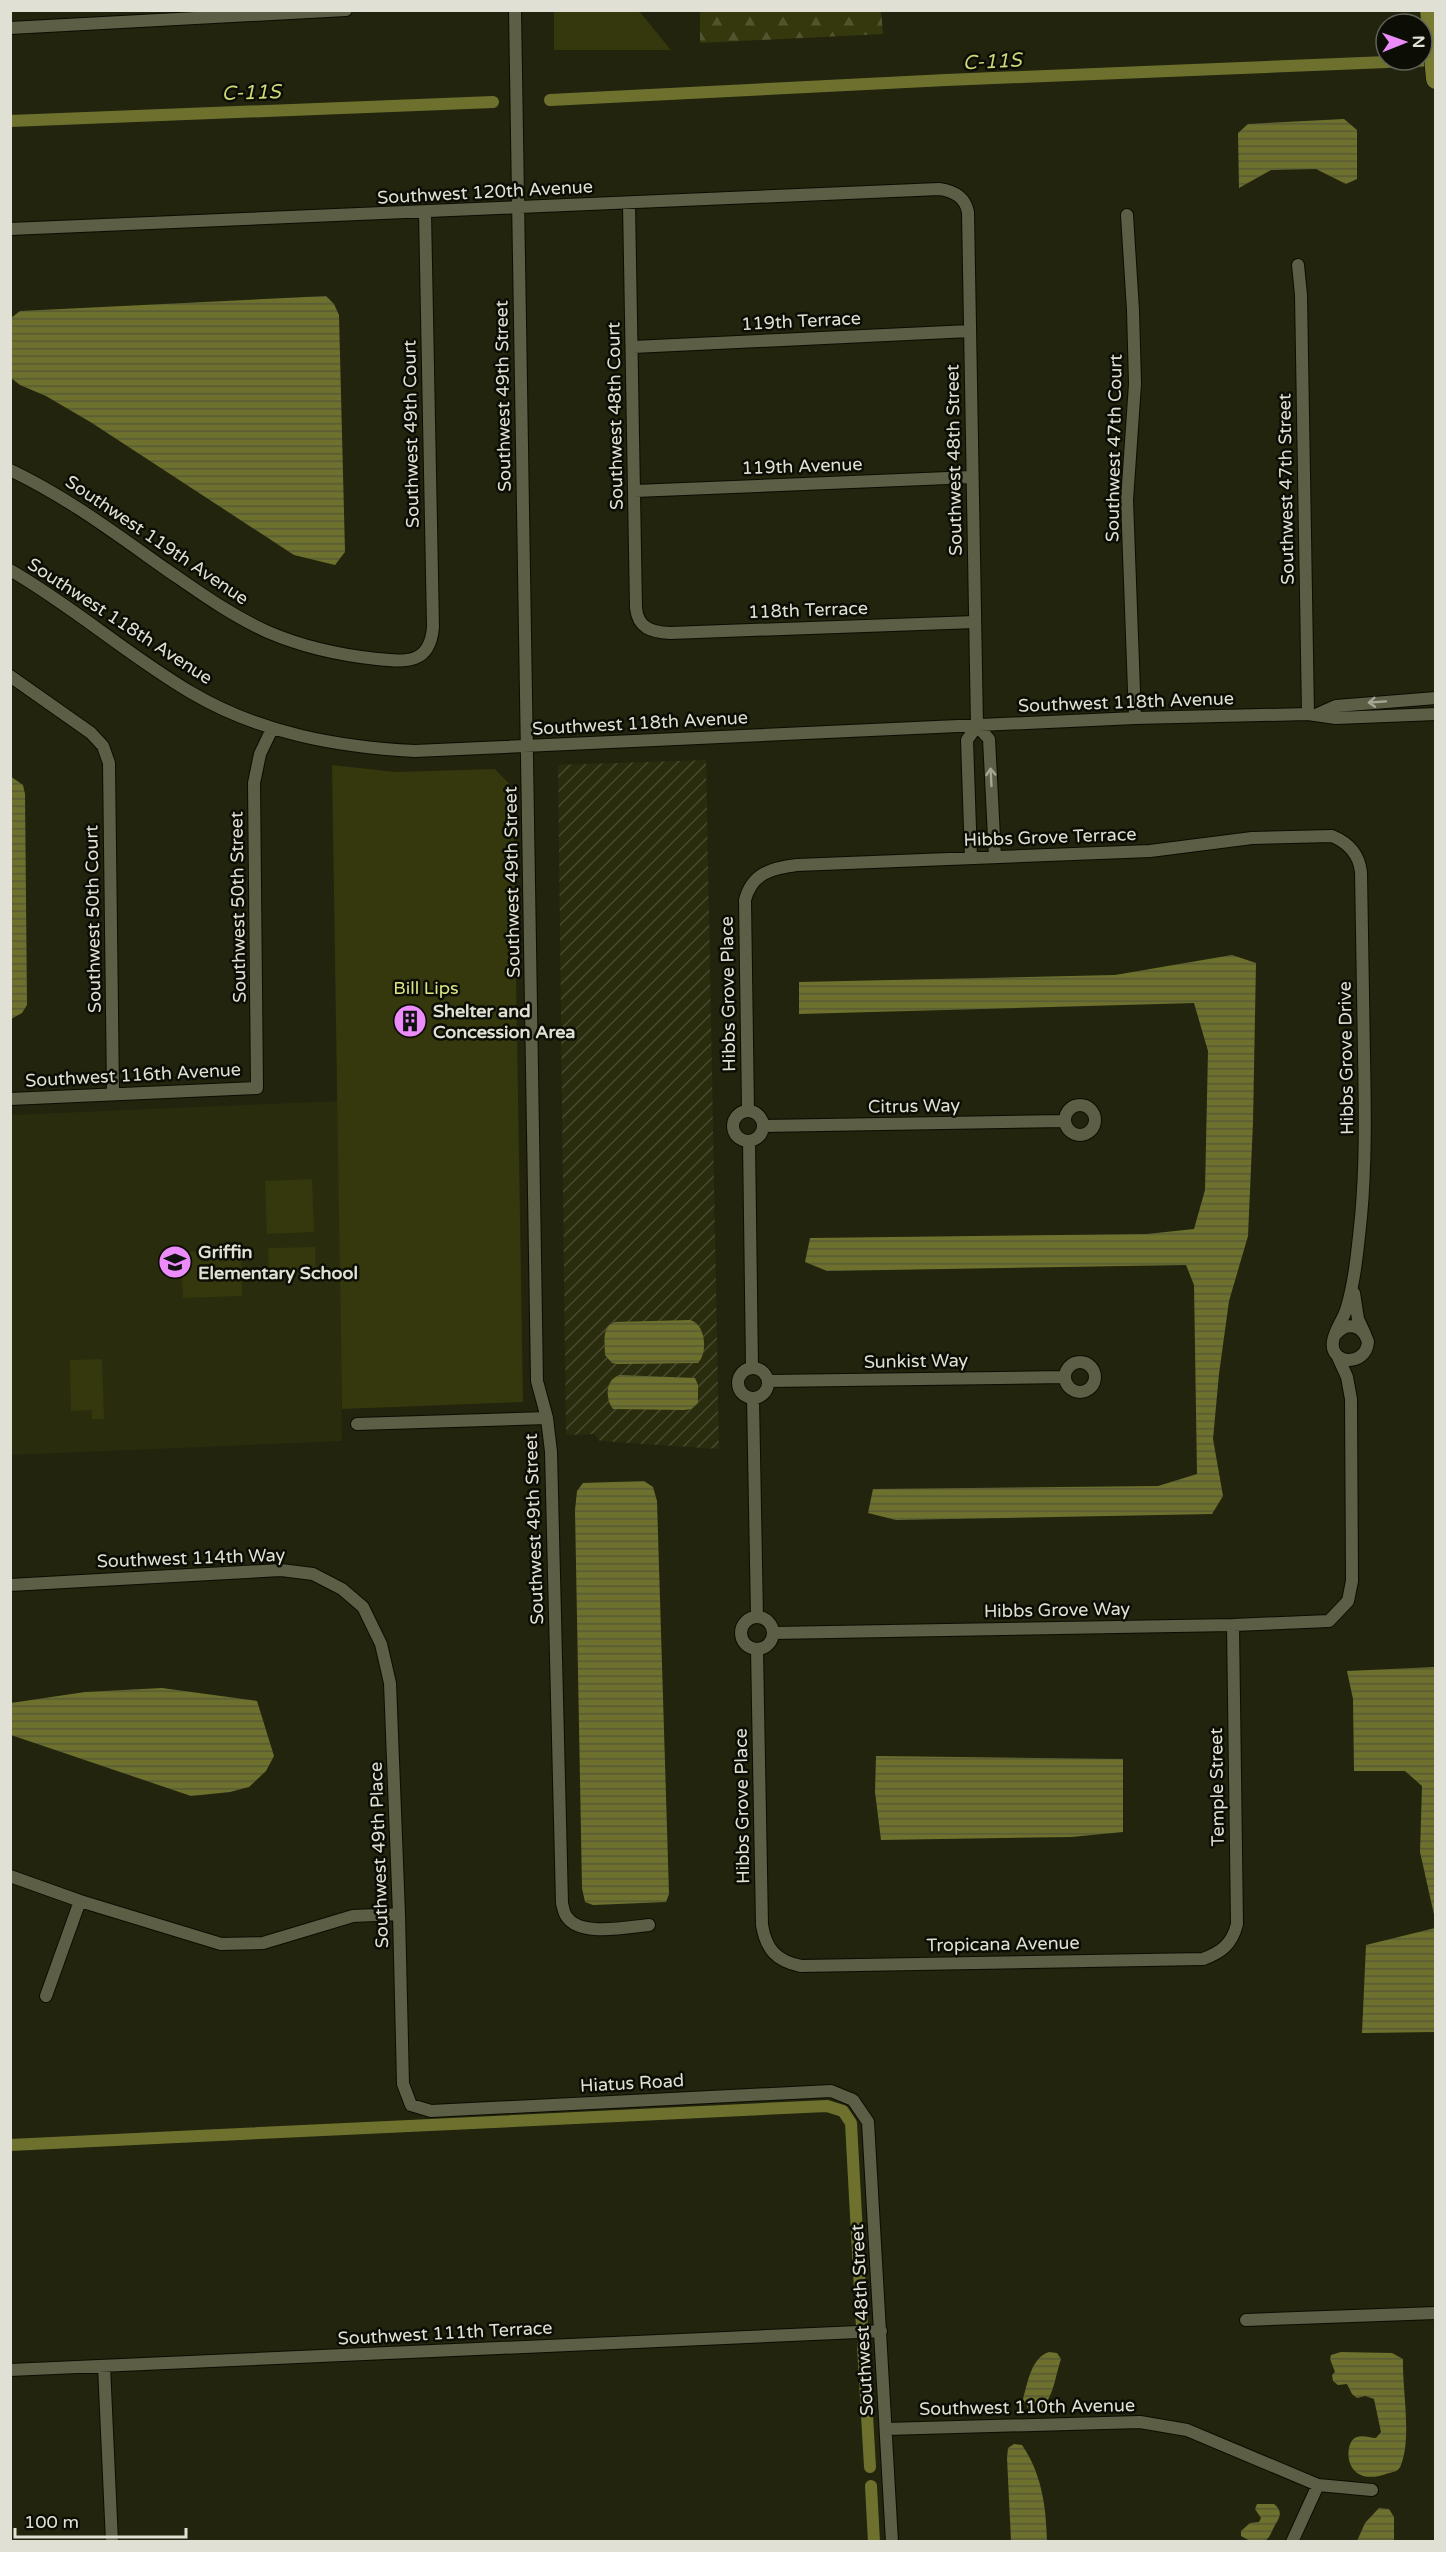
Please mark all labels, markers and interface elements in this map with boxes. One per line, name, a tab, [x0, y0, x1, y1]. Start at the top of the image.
north arrow	[1374, 12, 1434, 72]
text: N	[1408, 35, 1428, 48]
water label: C-11S	[962, 48, 1025, 76]
water label: C-11S	[221, 80, 284, 106]
street label: Southwest 120th Avenue	[377, 175, 593, 209]
street label: Southwest 49th Street	[490, 300, 516, 492]
street label: 119th Terrace	[740, 307, 862, 335]
street label: Southwest 48th Court	[602, 322, 628, 510]
street label: Southwest 49th Court	[398, 340, 424, 528]
street label: Southwest 47th Court	[1101, 354, 1127, 542]
street label: Southwest 48th Street	[941, 364, 967, 556]
street label: Southwest 47th Street	[1273, 393, 1299, 585]
street label: 119th Avenue	[741, 453, 863, 479]
street label: Southwest 119th Avenue	[61, 470, 253, 610]
street label: Southwest 118th Avenue	[23, 553, 217, 689]
street label: 118th Terrace	[748, 597, 868, 623]
street label: Southwest 118th Avenue	[1018, 687, 1234, 717]
one-way arrow	[1368, 697, 1388, 708]
street label: Southwest 118th Avenue	[532, 706, 748, 740]
one-way arrow	[985, 767, 996, 787]
street label: Southwest 49th Street	[499, 786, 525, 978]
street label: Southwest 50th Street	[225, 811, 251, 1003]
street label: Hibbs Grove Terrace	[963, 823, 1137, 851]
street label: Southwest 50th Court	[80, 825, 106, 1013]
street label: Hibbs Grove Place	[716, 916, 740, 1072]
park label: Bill Lips	[393, 977, 459, 999]
street label: Hibbs Grove Drive	[1334, 981, 1358, 1135]
place label: Shelter and Concession Area	[433, 1000, 575, 1043]
building icon: Shelter and Concession Area	[392, 1003, 428, 1039]
street label: Southwest 116th Avenue	[25, 1058, 241, 1092]
street label: Citrus Way	[868, 1094, 961, 1118]
place label: Griffin Elementary School	[198, 1241, 358, 1284]
school or university icon: Griffin Elementary School	[157, 1244, 193, 1280]
street label: Sunkist Way	[864, 1349, 969, 1373]
street label: Southwest 49th Street	[520, 1433, 548, 1625]
street label: Southwest 114th Way	[96, 1544, 286, 1572]
street label: Hibbs Grove Way	[984, 1598, 1131, 1622]
street label: Temple Street	[1205, 1727, 1229, 1847]
street label: Hibbs Grove Place	[730, 1728, 754, 1884]
street label: Southwest 49th Place	[365, 1761, 393, 1949]
street label: Tropicana Avenue	[926, 1932, 1080, 1956]
street label: Hiatus Road	[579, 2069, 685, 2097]
street label: Southwest 48th Street	[846, 2224, 878, 2416]
street label: Southwest 111th Terrace	[337, 2316, 553, 2350]
street label: Southwest 110th Avenue	[919, 2394, 1135, 2420]
scale bar	[15, 2501, 186, 2539]
text: 100 m	[24, 2511, 79, 2533]

